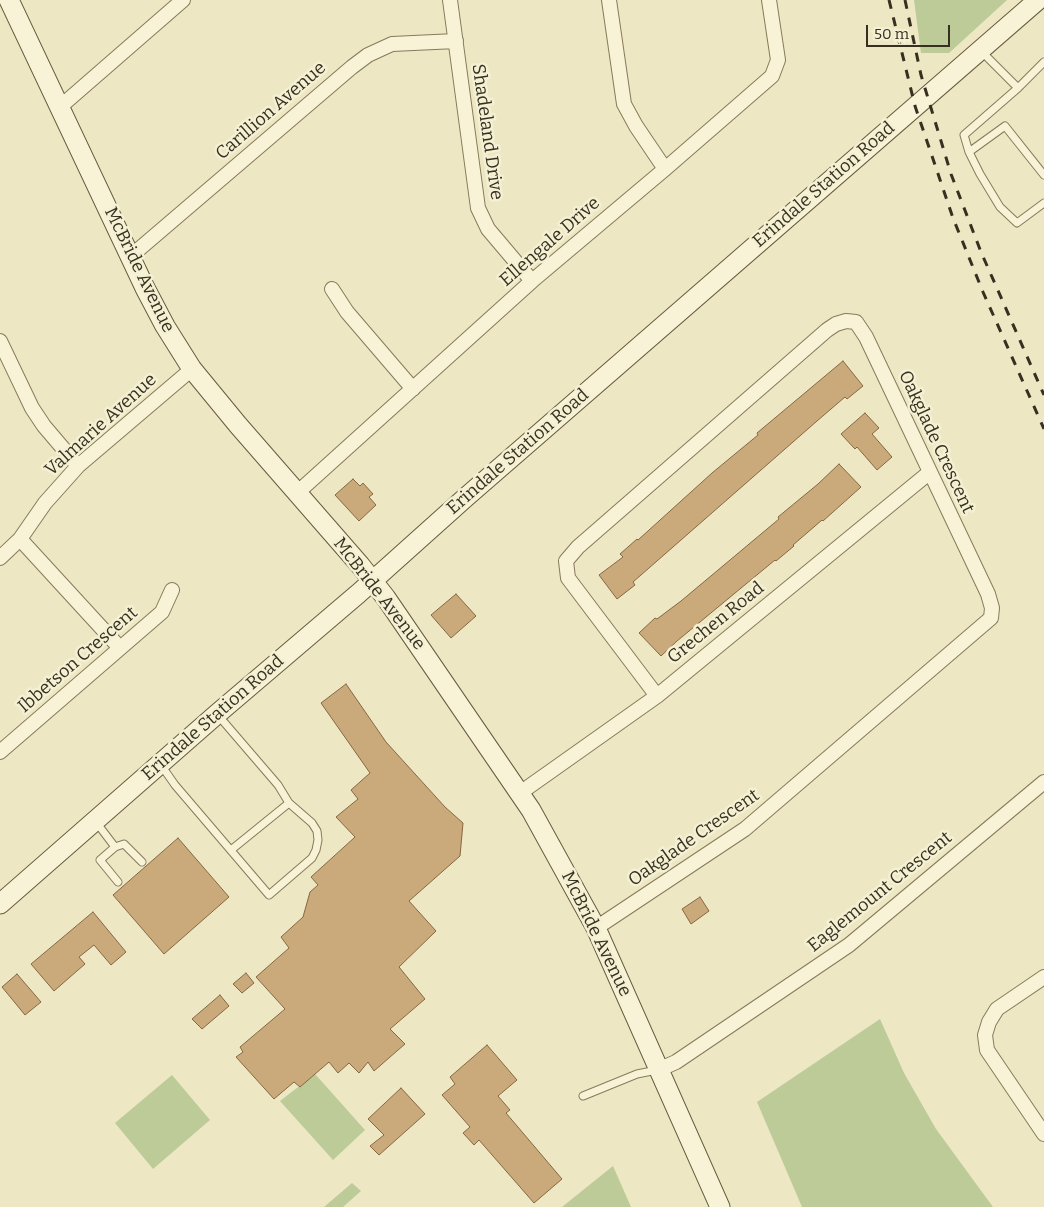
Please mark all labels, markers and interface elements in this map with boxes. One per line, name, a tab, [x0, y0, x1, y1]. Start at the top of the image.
scale bar	[869, 15, 953, 47]
text: 50 m	[874, 25, 909, 43]
street label: Carillion Avenue	[212, 57, 330, 165]
street label: Shadeland Drive	[467, 63, 507, 201]
street label: Erindale Station Road	[749, 118, 899, 252]
street label: Ellengale Drive	[496, 193, 604, 291]
street label: McBride Avenue	[99, 204, 179, 336]
street label: Oakglade Crescent	[893, 367, 979, 517]
street label: Valmarie Avenue	[41, 369, 161, 481]
street label: Erindale Station Road	[443, 385, 593, 519]
street label: McBride Avenue	[328, 533, 430, 655]
street label: Grechen Road	[663, 577, 769, 669]
street label: Ibbetson Crescent	[14, 602, 142, 718]
street label: Erindale Station Road	[138, 651, 288, 785]
street label: Oakglade Crescent	[624, 785, 764, 891]
street label: Eaglemount Crescent	[803, 827, 957, 957]
street label: McBride Avenue	[556, 868, 636, 1000]

